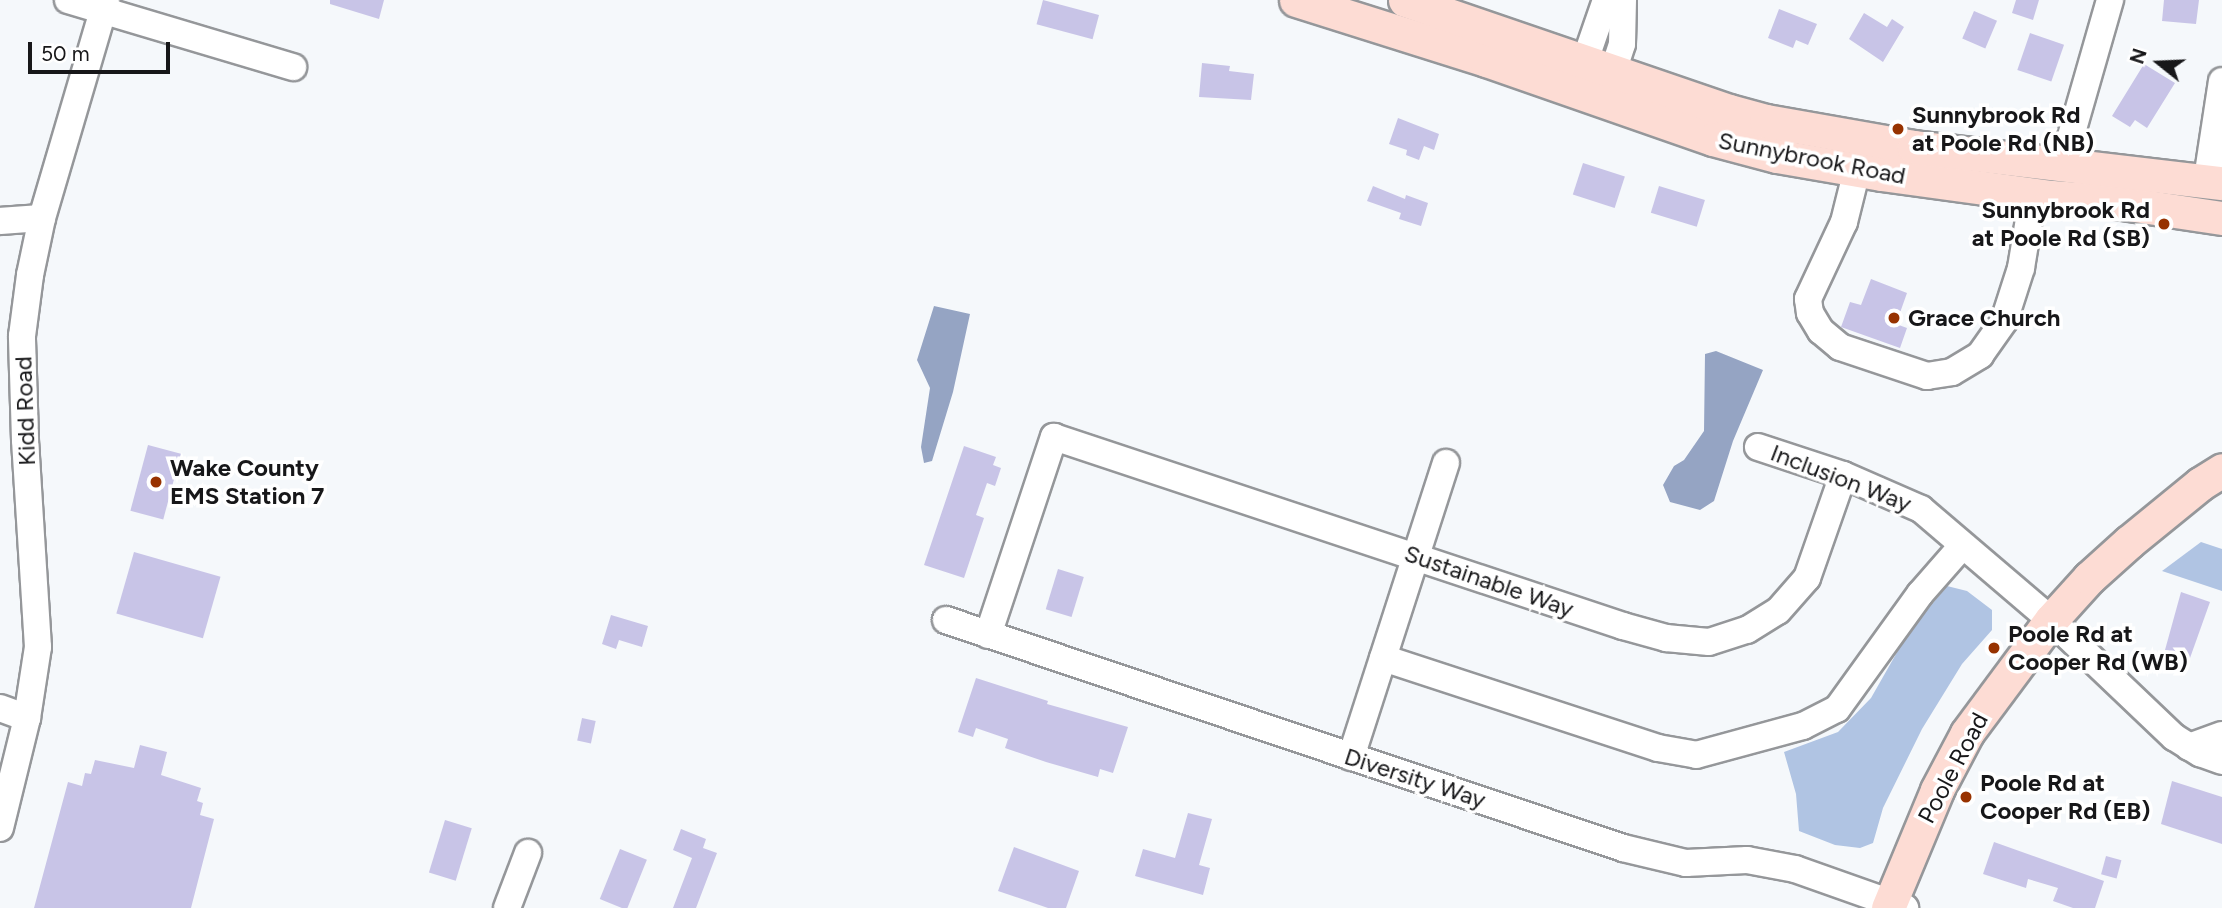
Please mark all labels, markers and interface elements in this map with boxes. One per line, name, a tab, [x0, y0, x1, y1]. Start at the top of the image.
scale bar	[32, 28, 173, 72]
north arrow	[2124, 28, 2194, 98]
text: 50 m	[41, 41, 90, 66]
text: N	[2125, 46, 2152, 67]
place label: Sunnybrook Rd at Poole Rd (NB)	[1912, 101, 2094, 157]
marker: Sunnybrook Rd at Poole Rd (NB)	[1890, 121, 1906, 137]
street label: Sunnybrook Road	[1716, 126, 1908, 190]
place label: Sunnybrook Rd at Poole Rd (SB)	[1972, 196, 2150, 252]
marker: Sunnybrook Rd at Poole Rd (SB)	[2156, 216, 2172, 232]
place label: Grace Church	[1908, 304, 2060, 332]
marker: Grace Church	[1886, 310, 1902, 326]
street label: Kidd Road	[9, 356, 41, 466]
street label: Inclusion Way	[1767, 438, 1915, 518]
place label: Wake County EMS Station 7	[170, 454, 324, 510]
marker: Wake County EMS Station 7	[148, 474, 164, 490]
street label: Sustainable Way	[1401, 539, 1577, 623]
place label: Poole Rd at Cooper Rd (WB)	[2008, 620, 2188, 676]
marker: Poole Rd at Cooper Rd (WB)	[1986, 640, 2002, 656]
street label: Poole Road	[1912, 708, 1994, 828]
street label: Diversity Way	[1341, 742, 1489, 814]
place label: Poole Rd at Cooper Rd (EB)	[1980, 769, 2150, 825]
marker: Poole Rd at Cooper Rd (EB)	[1958, 789, 1974, 805]

